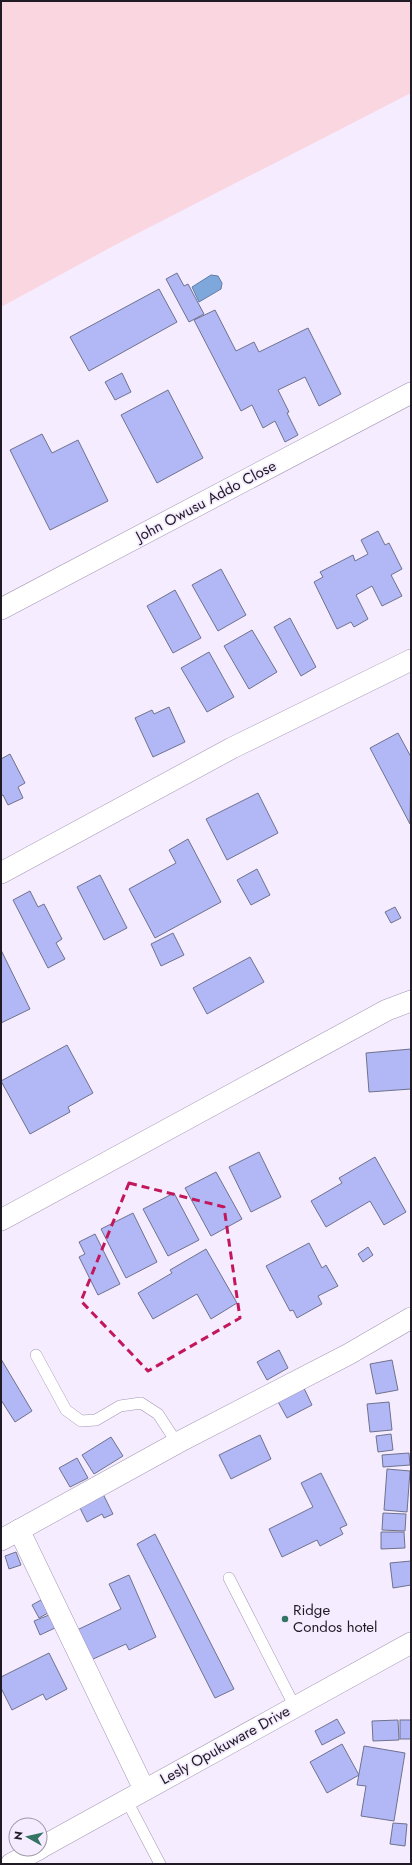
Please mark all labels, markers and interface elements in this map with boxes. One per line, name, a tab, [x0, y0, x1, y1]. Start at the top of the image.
street label: John Owusu Addo Close	[130, 455, 280, 548]
place label: Ridge Condos hotel	[293, 1599, 377, 1638]
marker: Ridge Condos hotel	[280, 1614, 290, 1624]
street label: Lesly Opukuware Drive	[156, 1700, 294, 1790]
north arrow	[8, 1817, 48, 1857]
text: N	[10, 1830, 27, 1841]

